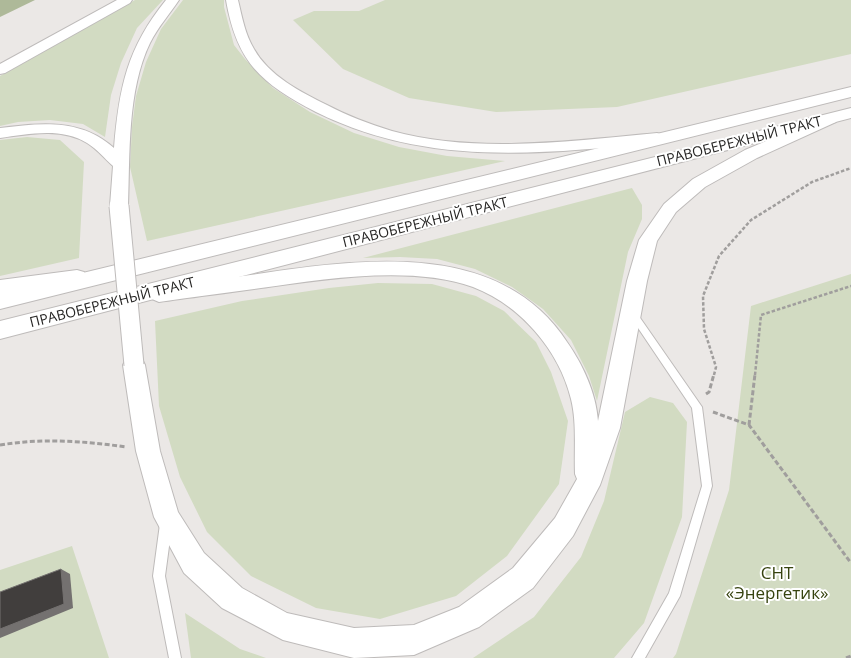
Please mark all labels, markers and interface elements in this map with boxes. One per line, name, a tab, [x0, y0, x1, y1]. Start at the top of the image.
street label: ПРАВОБЕРЕЖНЫЙ ТРАКТ	[654, 111, 824, 170]
street label: ПРАВОБЕРЕЖНЫЙ ТРАКТ	[340, 192, 510, 251]
street label: ПРАВОБЕРЕЖНЫЙ ТРАКТ	[27, 272, 197, 331]
park label: СНТ «Энергетик»	[726, 561, 828, 604]

